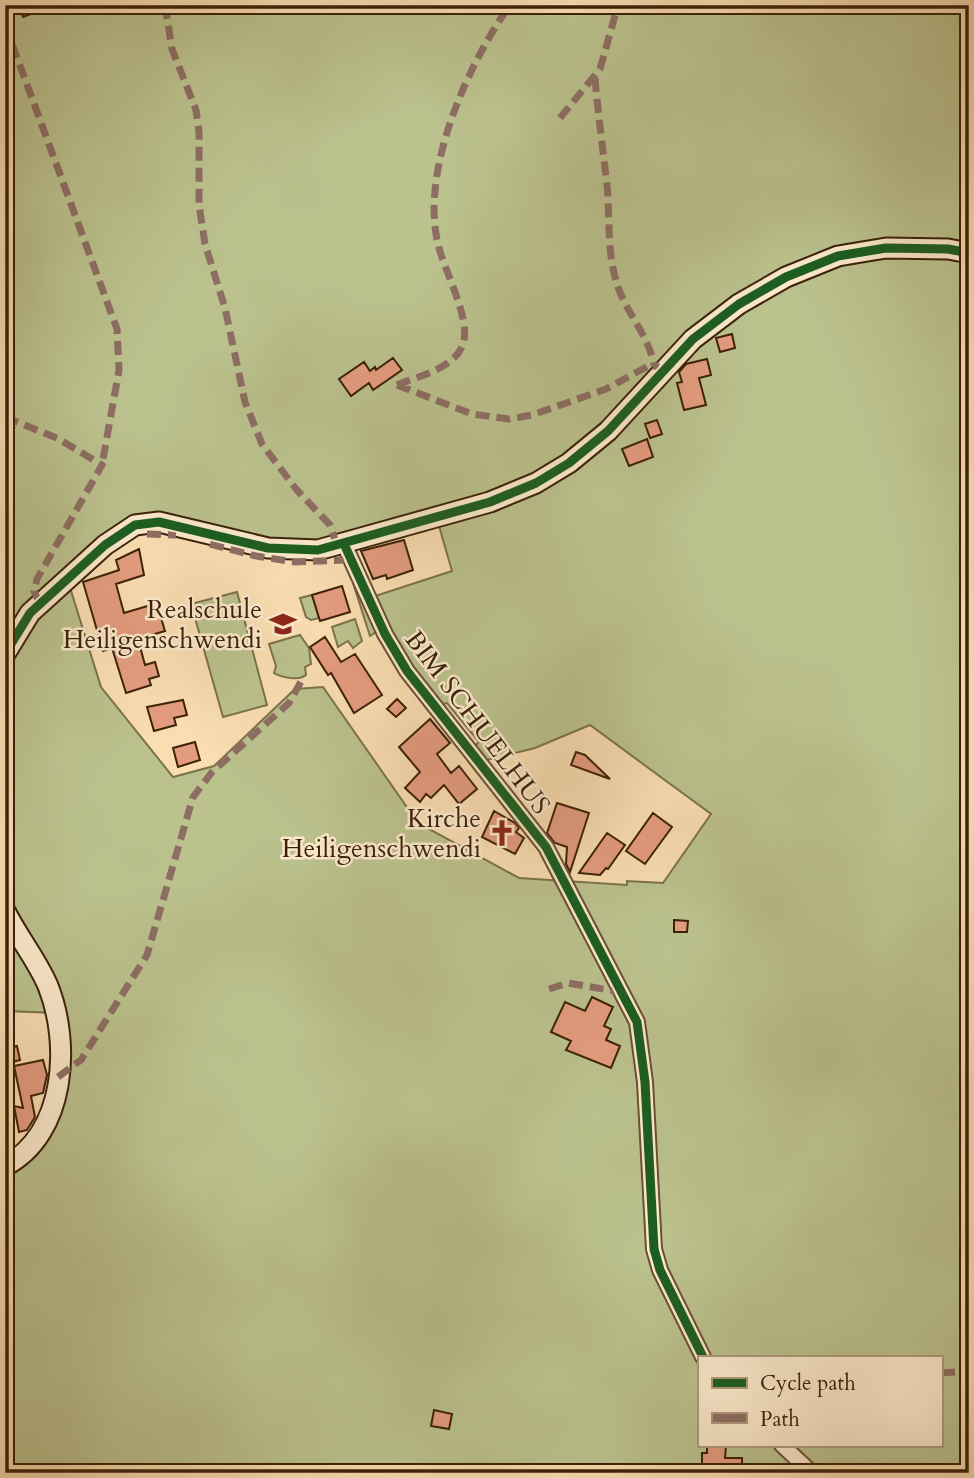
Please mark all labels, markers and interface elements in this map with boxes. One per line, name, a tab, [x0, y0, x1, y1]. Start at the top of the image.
place label: Realschule Heiligenschwendi	[63, 592, 262, 657]
school or university icon: Realschule Heiligenschwendi	[268, 609, 298, 639]
street label: BIM SCHUELHUS	[397, 623, 558, 821]
place label: Kirche Heiligenschwendi	[282, 801, 481, 866]
church icon: Kirche Heiligenschwendi	[487, 818, 517, 848]
legend	[698, 1356, 942, 1446]
text: Cycle path	[760, 1369, 856, 1398]
text: Path	[760, 1405, 800, 1434]

